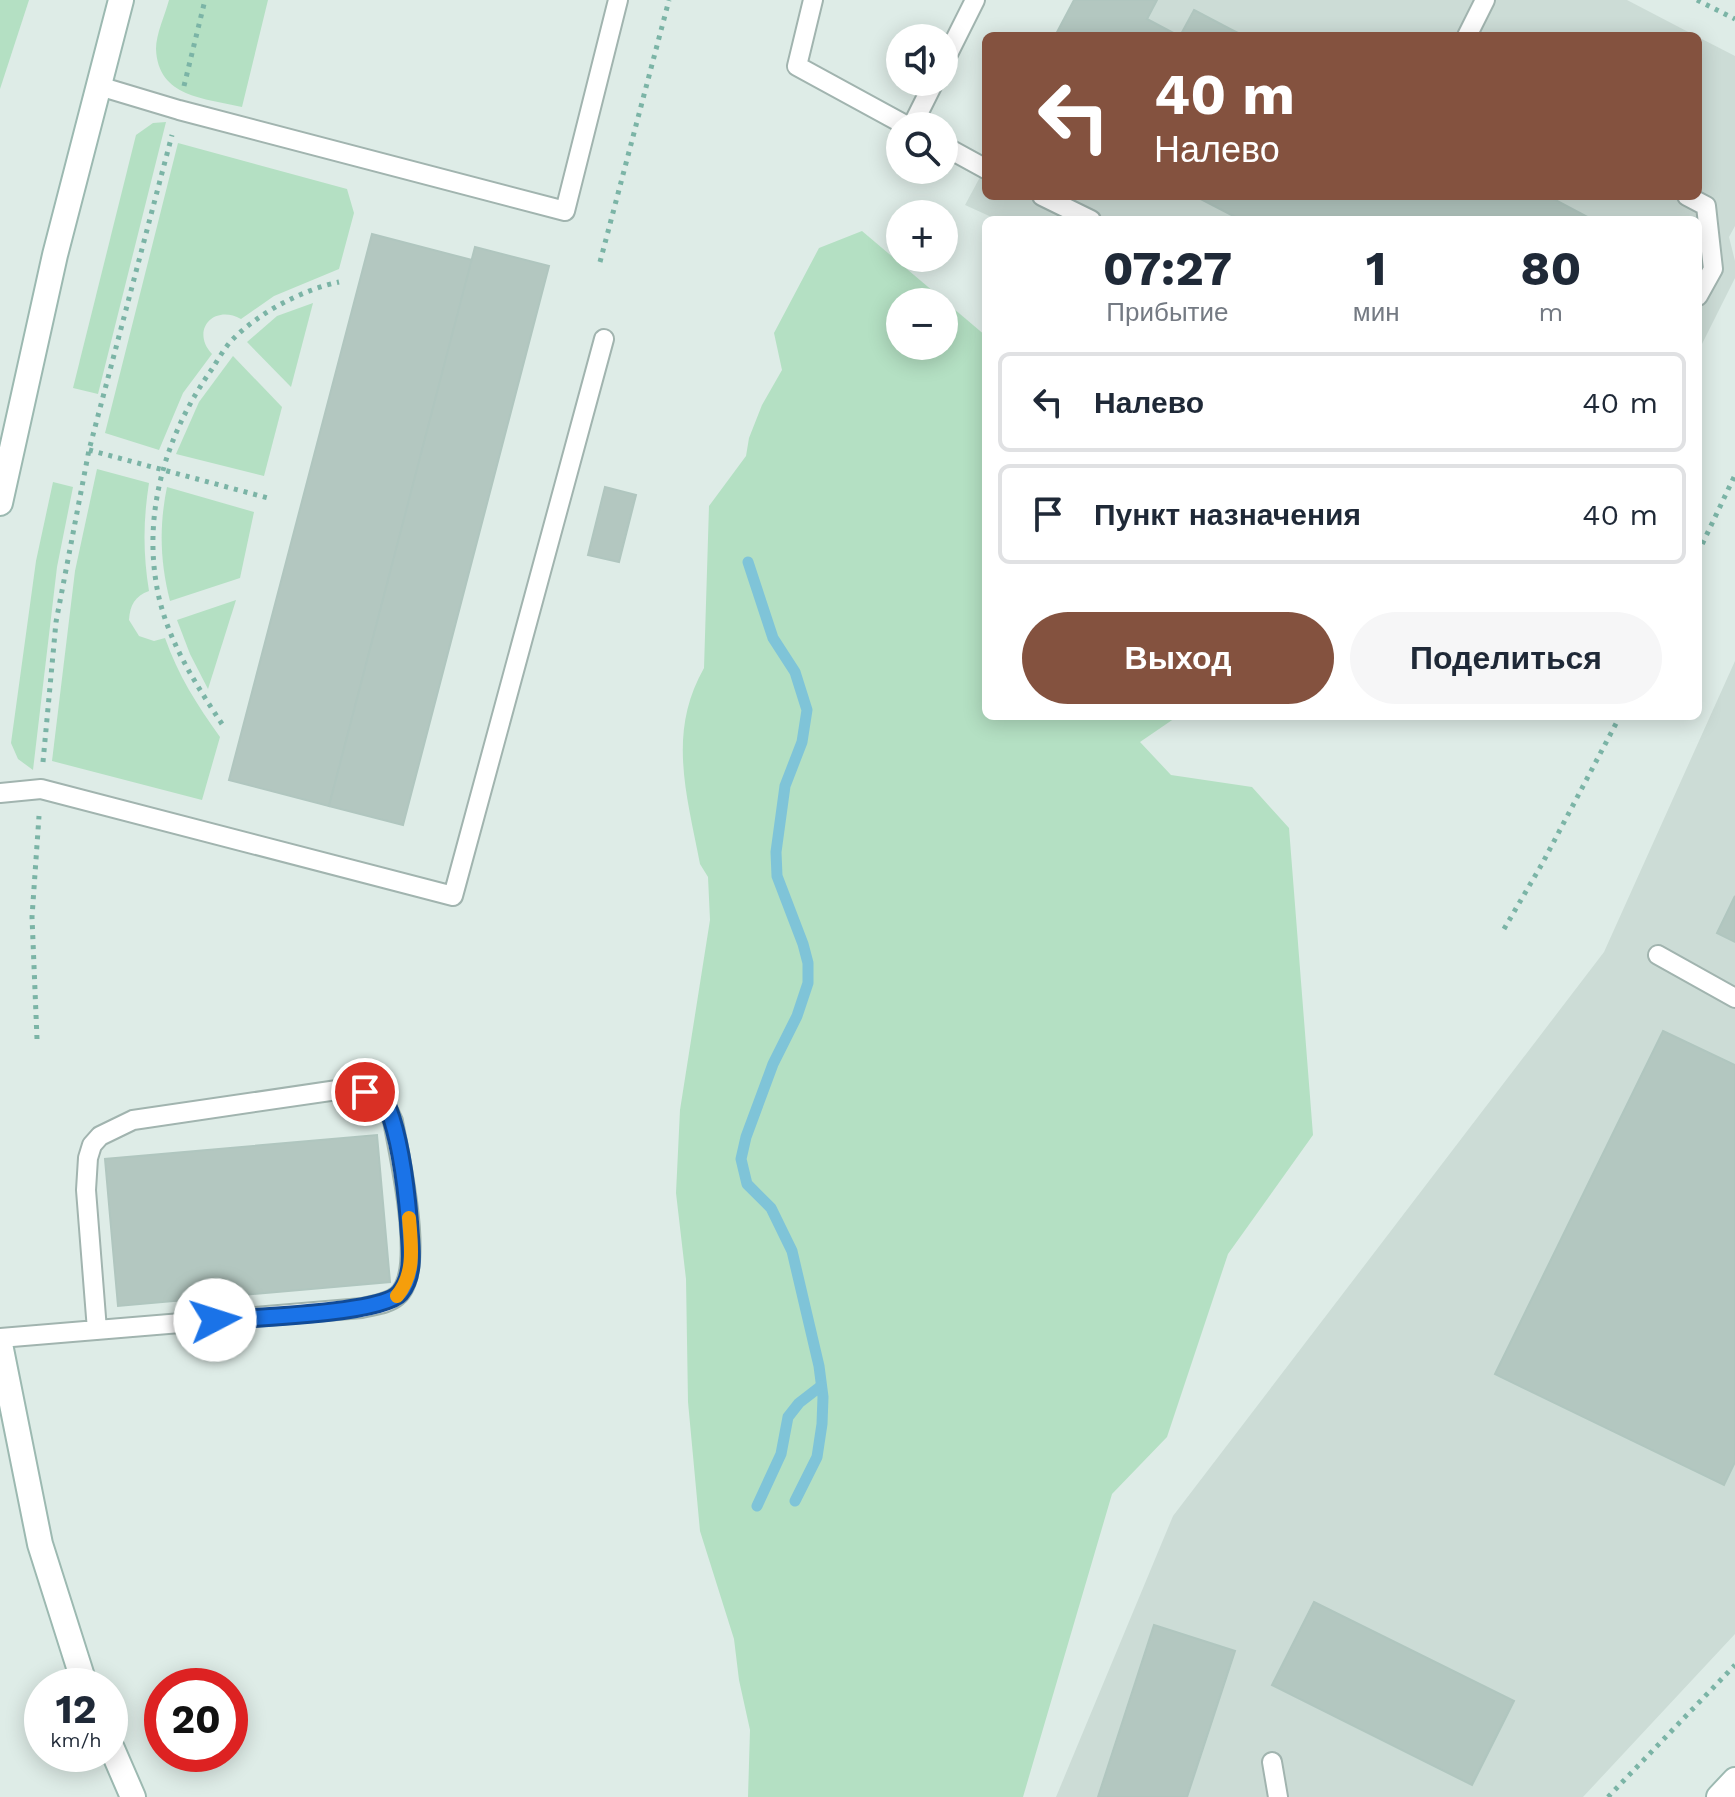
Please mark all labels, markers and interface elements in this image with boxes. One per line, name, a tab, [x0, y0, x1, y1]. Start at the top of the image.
map controls	[886, 24, 958, 360]
button: sound	[886, 24, 958, 96]
text: 40 m	[1154, 62, 1295, 128]
icon: left	[1022, 64, 1126, 168]
button: search	[886, 112, 958, 184]
text: Налево	[1154, 129, 1280, 171]
button: +	[886, 200, 958, 272]
text: 07:27	[1103, 240, 1232, 297]
text: 1	[1366, 240, 1387, 297]
text: 80	[1520, 240, 1581, 297]
button: −	[886, 288, 958, 360]
text: Прибытие	[1106, 297, 1228, 327]
text: мин	[1353, 297, 1400, 327]
text: m	[1538, 297, 1563, 327]
icon: left	[1026, 380, 1070, 424]
text: Налево	[1094, 385, 1204, 420]
text: 40 m	[1582, 385, 1658, 420]
icon: arrive	[1026, 492, 1070, 536]
text: Пункт назначения	[1094, 497, 1361, 532]
text: 40 m	[1582, 497, 1658, 532]
button: Выход	[1022, 612, 1334, 704]
button: Поделиться	[1350, 612, 1662, 704]
pin	[331, 1058, 399, 1126]
icon: arrive	[343, 1070, 387, 1114]
position arrow	[173, 1278, 257, 1362]
speed limit sign: 20	[144, 1668, 248, 1772]
text: 12	[55, 1686, 97, 1733]
text: km/h	[50, 1728, 102, 1752]

